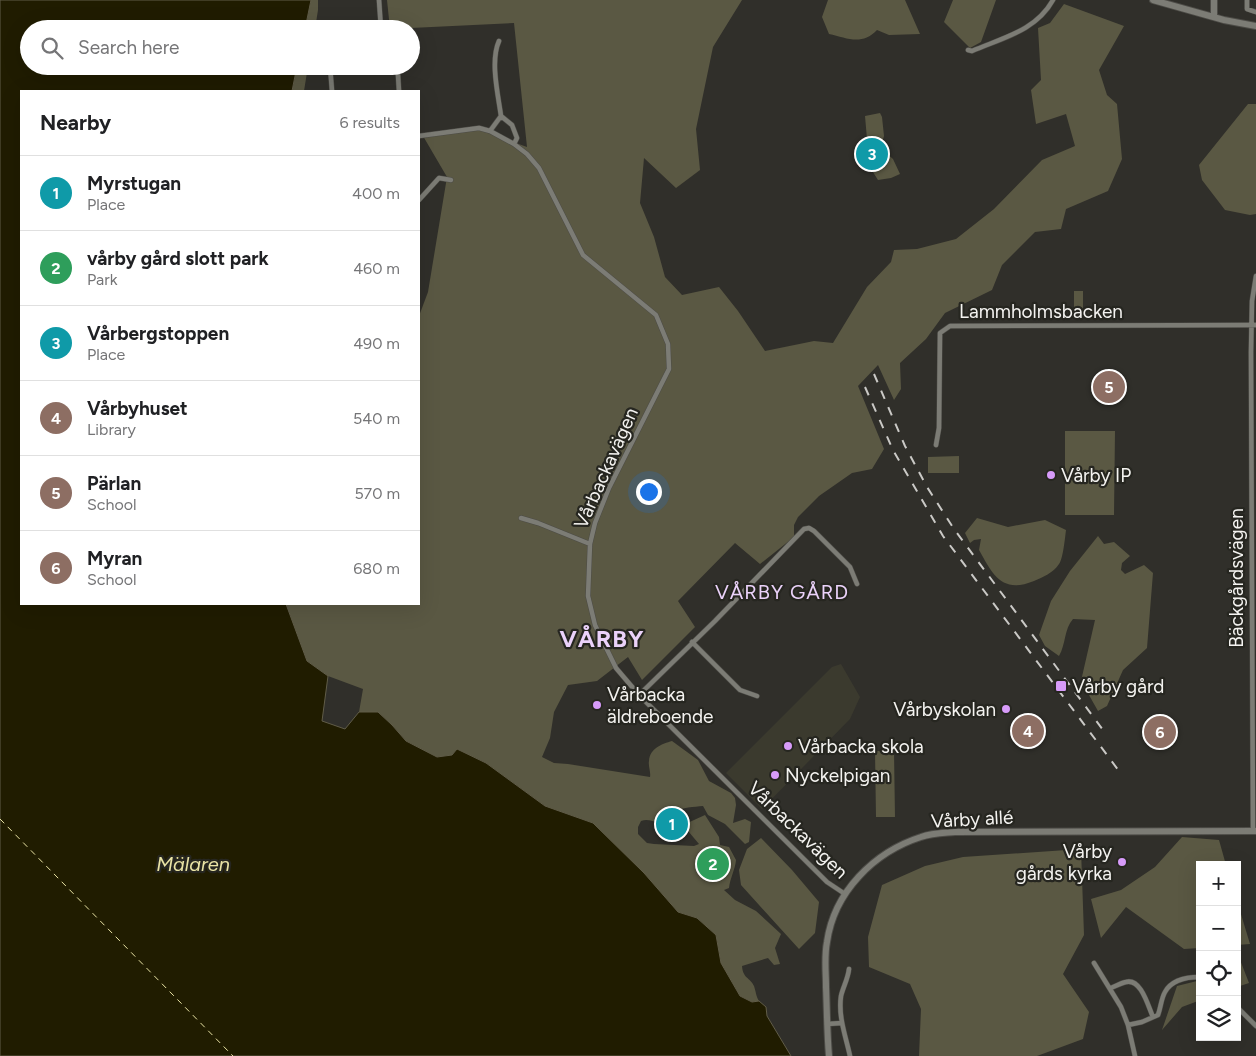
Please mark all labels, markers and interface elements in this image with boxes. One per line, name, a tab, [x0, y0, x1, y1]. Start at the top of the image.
search box	[20, 20, 420, 75]
icon: search	[38, 34, 66, 62]
text: Search here	[78, 36, 180, 59]
text: Nearby	[40, 110, 111, 135]
text: 6 results	[339, 113, 400, 132]
pin: 3	[856, 135, 888, 173]
text: Myrstugan	[87, 172, 181, 195]
text: 1	[53, 184, 59, 203]
text: 400 m	[352, 184, 400, 203]
text: Place	[87, 195, 125, 214]
text: vårby gård slott park	[87, 247, 269, 270]
text: 2	[51, 259, 61, 278]
text: 460 m	[353, 259, 400, 278]
text: Park	[87, 270, 117, 289]
street label: Lammholmsbacken	[959, 300, 1123, 323]
text: Vårbergstoppen	[87, 322, 229, 345]
text: 3	[52, 334, 60, 353]
text: 490 m	[353, 334, 400, 353]
text: Place	[87, 345, 125, 364]
pin: 5	[1093, 368, 1125, 406]
text: Vårbyhuset	[87, 397, 188, 420]
street label: Vårbackavägen	[569, 404, 643, 532]
text: 4	[51, 409, 61, 428]
text: 540 m	[353, 409, 400, 428]
text: Library	[87, 420, 136, 439]
place label: Vårby IP	[1061, 464, 1131, 487]
marker: Vårby IP	[1045, 469, 1057, 481]
text: Pärlan	[87, 472, 141, 495]
your location	[636, 479, 662, 505]
text: 5	[51, 484, 61, 503]
text: 570 m	[354, 484, 400, 503]
text: School	[87, 495, 137, 514]
street label: Bäckgårdsvägen	[1225, 508, 1248, 648]
text: Myran	[87, 547, 142, 570]
text: 6	[51, 559, 61, 578]
text: 680 m	[353, 559, 400, 578]
text: School	[87, 570, 137, 589]
district label: VÅRBY GÅRD	[715, 580, 849, 604]
district label: VÅRBY	[559, 624, 645, 653]
place label: Vårby gård	[1072, 675, 1164, 698]
marker: Vårby gård	[1054, 679, 1068, 693]
place label: Vårbacka äldreboende	[607, 683, 713, 728]
place label: Vårbyskolan	[893, 698, 996, 721]
marker: Vårbacka äldreboende	[591, 699, 603, 711]
marker: Vårbyskolan	[1000, 703, 1012, 715]
pin: 4	[1012, 712, 1044, 750]
pin: 6	[1144, 713, 1176, 751]
place label: Vårbacka skola	[798, 735, 924, 758]
marker: Vårbacka skola	[782, 740, 794, 752]
place label: Nyckelpigan	[785, 764, 890, 787]
marker: Nyckelpigan	[769, 769, 781, 781]
street label: Vårbackavägen	[743, 777, 853, 883]
pin: 1	[656, 805, 688, 843]
street label: Vårby allé	[930, 805, 1014, 833]
place label: Vårby gårds kyrka	[1016, 840, 1112, 885]
pin: 2	[697, 845, 729, 883]
water label: Mälaren	[156, 852, 230, 876]
marker: Vårby gårds kyrka	[1116, 856, 1128, 868]
map controls	[1196, 861, 1241, 1041]
button: +	[1196, 861, 1241, 906]
button: −	[1196, 906, 1241, 951]
button: locate	[1196, 951, 1241, 996]
button: layers	[1196, 996, 1241, 1041]

